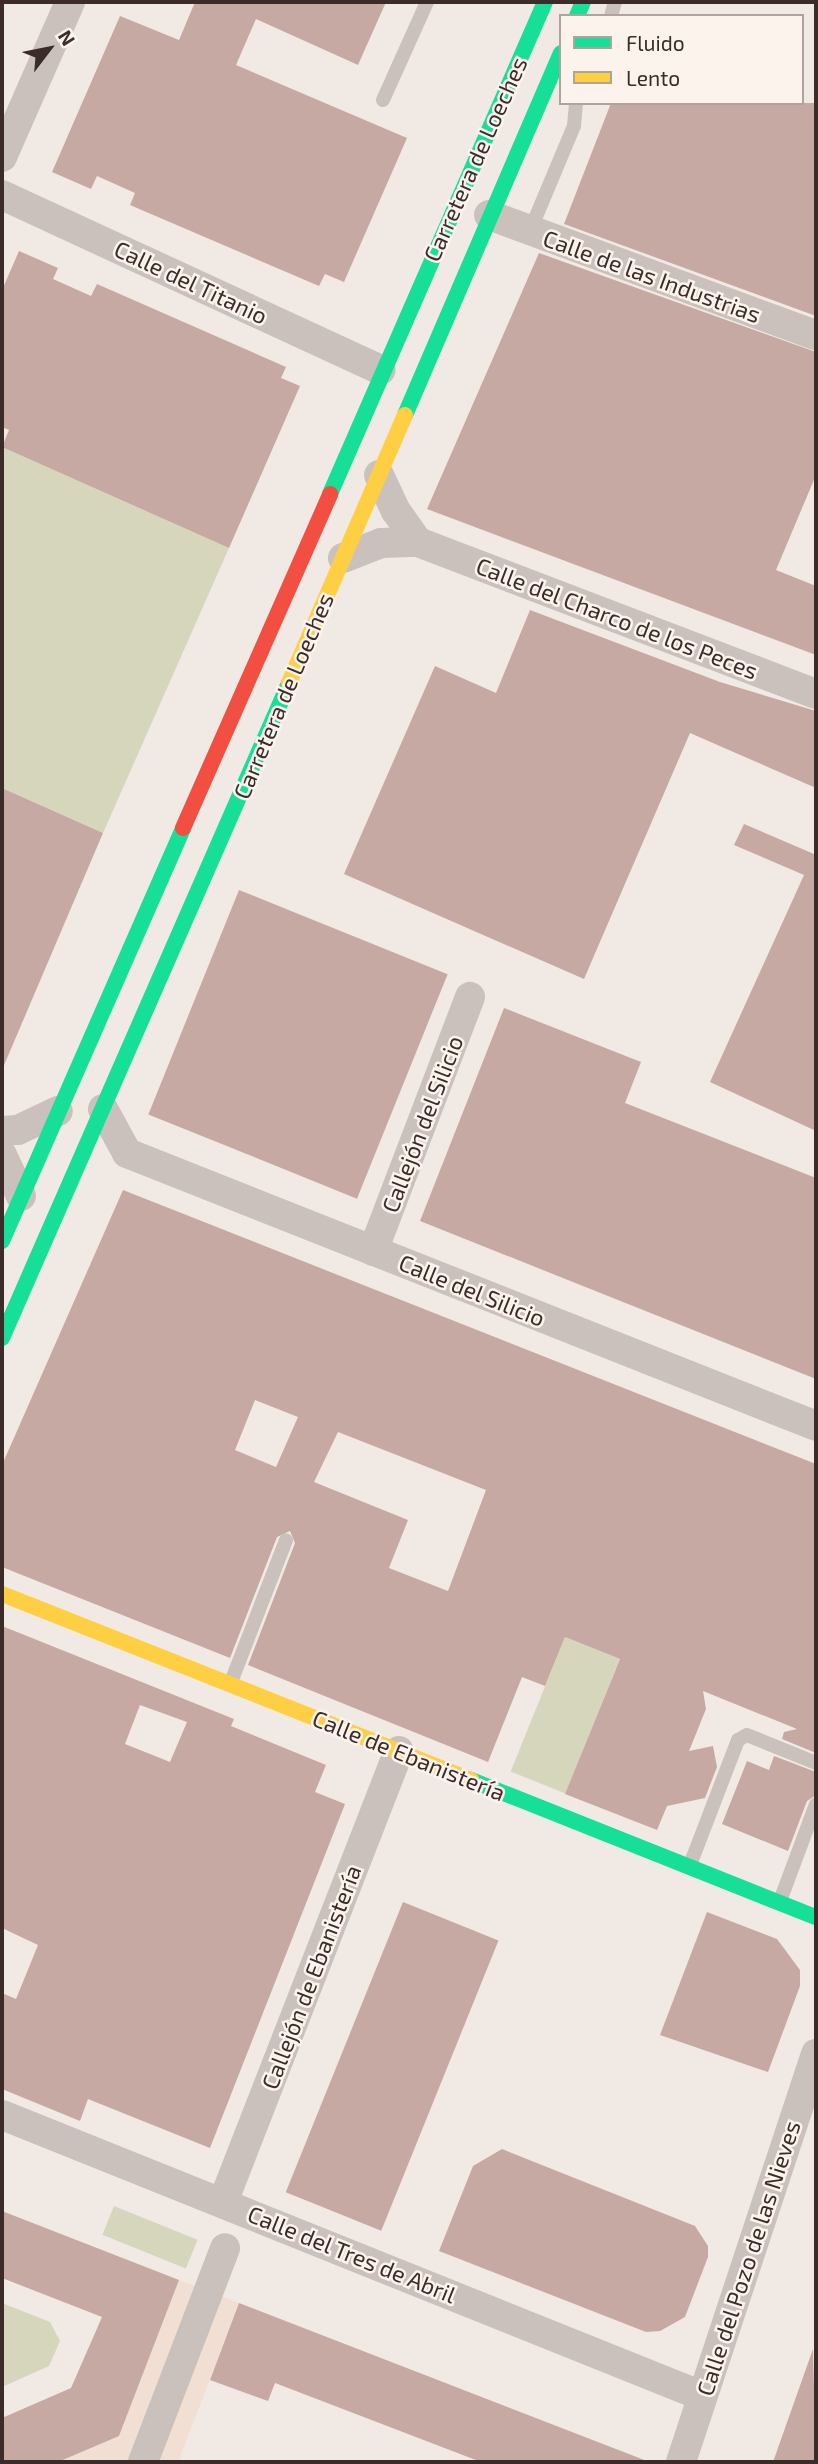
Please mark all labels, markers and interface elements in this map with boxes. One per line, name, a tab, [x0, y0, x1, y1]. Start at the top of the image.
north arrow	[14, 14, 84, 84]
legend	[559, 14, 804, 105]
text: N	[54, 26, 81, 50]
text: Fluido	[626, 30, 685, 55]
street label: Carretera de Loeches	[417, 53, 533, 265]
text: Lento	[626, 65, 680, 90]
street label: Calle de las Industrias	[540, 224, 764, 328]
street label: Calle del Titanio	[110, 234, 272, 330]
street label: Calle del Charco de los Peces	[472, 551, 762, 685]
street label: Carretera de Loeches	[227, 589, 339, 803]
street label: Callejón del Silicio	[375, 1031, 469, 1217]
street label: Calle del Silicio	[395, 1248, 549, 1332]
street label: Calle de Ebanistería	[309, 1704, 509, 1806]
street label: Callejón de Ebanistería	[256, 1861, 366, 2093]
street label: Calle del Pozo de las Nieves	[690, 2117, 806, 2399]
street label: Calle del Tres de Abril	[243, 2199, 461, 2309]

